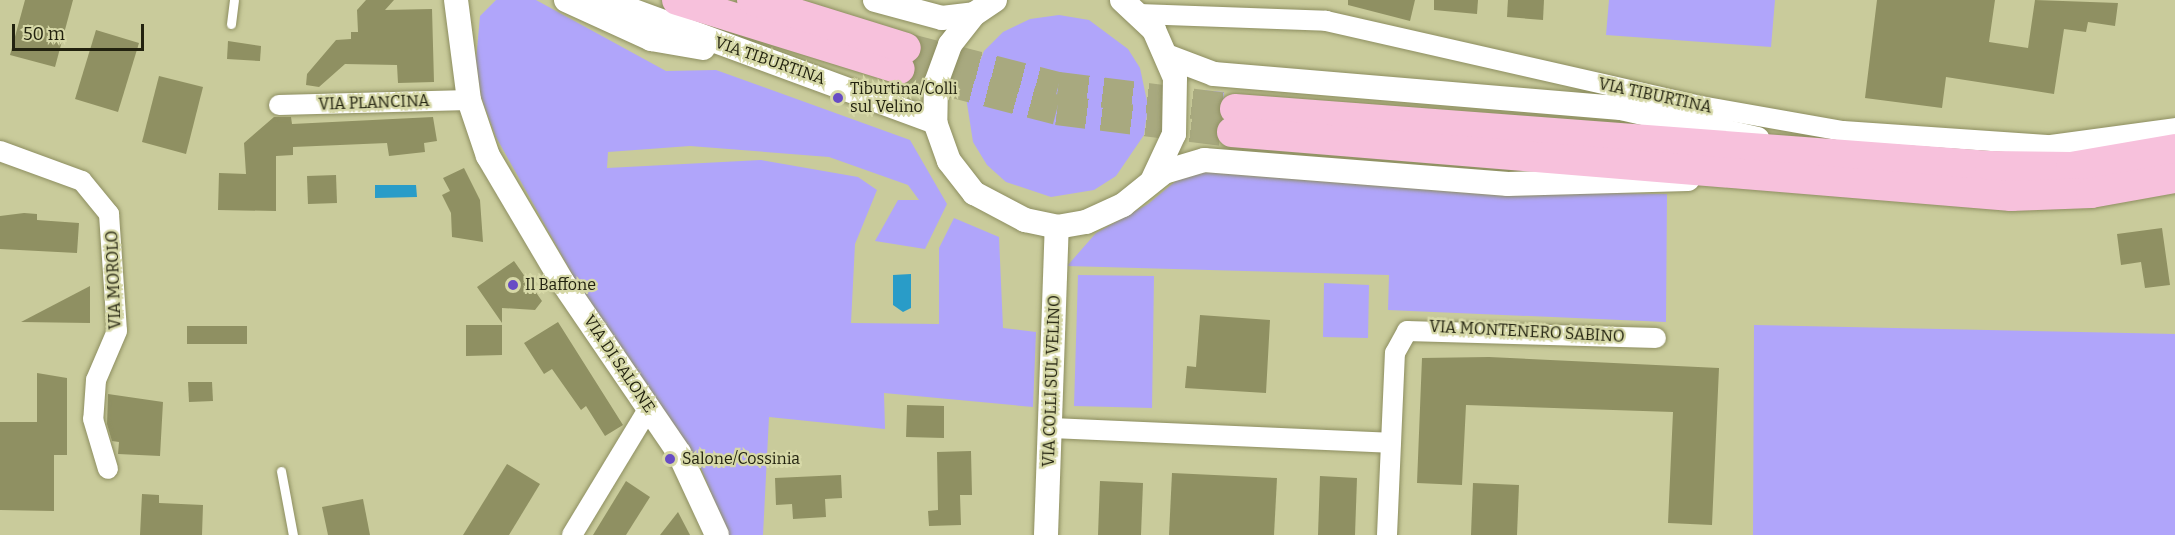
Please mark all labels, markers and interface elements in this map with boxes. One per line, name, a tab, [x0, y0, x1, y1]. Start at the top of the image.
scale bar	[15, 12, 147, 50]
text: 50 m	[23, 23, 65, 45]
street label: VIA TIBURTINA	[712, 33, 828, 89]
street label: VIA TIBURTINA	[1597, 75, 1713, 117]
place label: Tiburtina/Colli sul Velino	[850, 79, 958, 117]
street label: VIA PLANCINA	[318, 91, 430, 115]
marker: Tiburtina/Colli sul Velino	[831, 91, 845, 105]
street label: VIA MOROLO	[103, 230, 125, 330]
place label: Il Baffone	[525, 275, 596, 295]
marker: Il Baffone	[506, 278, 520, 292]
street label: VIA COLLI SUL VELINO	[1039, 295, 1065, 467]
street label: VIA DI SALONE	[579, 312, 659, 416]
street label: VIA MONTENERO SABINO	[1429, 317, 1625, 347]
place label: Salone/Cossinia	[682, 449, 800, 469]
marker: Salone/Cossinia	[663, 452, 677, 466]

